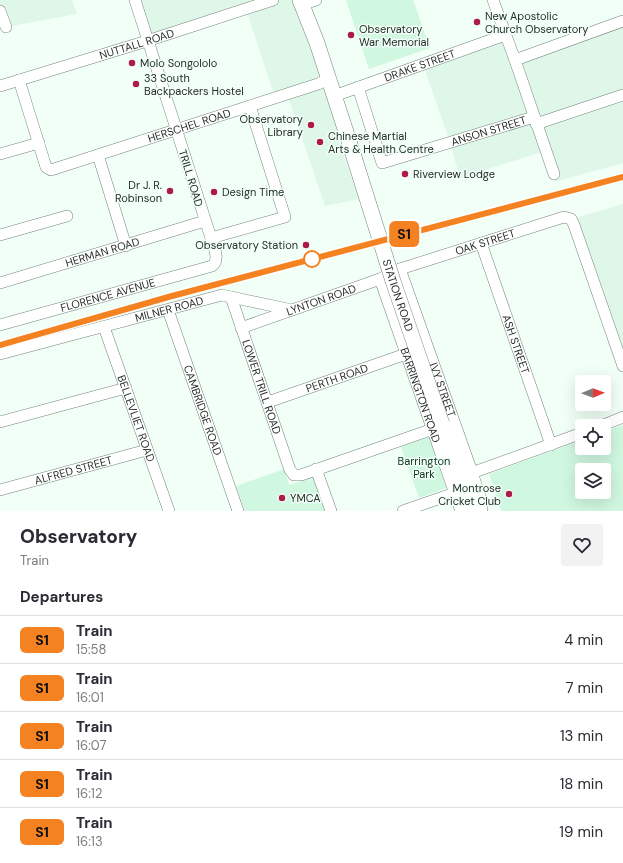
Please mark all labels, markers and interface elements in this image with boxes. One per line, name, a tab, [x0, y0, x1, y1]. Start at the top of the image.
place label: New Apostolic Church Observatory	[485, 9, 588, 36]
marker: New Apostolic Church Observatory	[472, 17, 482, 27]
place label: Observatory War Memorial	[359, 22, 429, 49]
street label: NUTTALL ROAD	[98, 26, 176, 62]
marker: Observatory War Memorial	[346, 30, 356, 40]
street label: DRAKE STREET	[382, 46, 457, 85]
place label: Molo Songololo	[140, 56, 217, 70]
marker: Molo Songololo	[127, 58, 137, 68]
place label: 33 South Backpackers Hostel	[144, 71, 244, 98]
marker: 33 South Backpackers Hostel	[131, 79, 141, 89]
street label: HERSCHEL ROAD	[146, 105, 233, 145]
place label: Observatory Library	[240, 112, 303, 139]
street label: ANSON STREET	[449, 113, 528, 149]
marker: Observatory Library	[306, 120, 316, 130]
place label: Chinese Martial Arts & Health Centre	[328, 129, 434, 156]
marker: Chinese Martial Arts & Health Centre	[315, 137, 325, 147]
street label: TRILL ROAD	[176, 148, 206, 209]
place label: Riverview Lodge	[413, 167, 495, 181]
marker: Riverview Lodge	[400, 169, 410, 179]
place label: Dr J. R. Robinson	[115, 178, 162, 205]
place label: Design Time	[222, 185, 284, 199]
marker: Dr J. R. Robinson	[165, 186, 175, 196]
marker: Design Time	[209, 187, 219, 197]
line badge: S1	[386, 221, 422, 247]
text: S1	[397, 225, 411, 243]
street label: OAK STREET	[453, 226, 517, 258]
street label: HERMAN ROAD	[64, 234, 142, 270]
place label: Observatory Station	[195, 238, 298, 252]
marker: Observatory Station	[301, 240, 311, 250]
unlabelled marker	[303, 250, 321, 268]
street label: STATION ROAD	[380, 257, 417, 333]
street label: FLORENCE AVENUE	[59, 275, 157, 315]
street label: LYNTON ROAD	[284, 281, 358, 318]
street label: MILNER ROAD	[133, 293, 205, 325]
street label: ASH STREET	[499, 313, 533, 376]
street label: LOWER TRILL ROAD	[239, 338, 284, 436]
street label: BARRINGTON ROAD	[398, 346, 444, 445]
street label: PERTH ROAD	[304, 361, 370, 395]
street label: IVY STREET	[427, 361, 459, 419]
street label: CAMBRIDGE ROAD	[181, 363, 225, 457]
street label: BELLEVLIET ROAD	[115, 373, 158, 464]
north arrow	[575, 375, 611, 411]
map controls	[575, 375, 611, 499]
button: locate	[575, 419, 611, 455]
street label: ALFRED STREET	[33, 453, 114, 487]
park label: Barrington Park	[398, 454, 450, 481]
button: layers	[575, 463, 611, 499]
place label: Montrose Cricket Club	[438, 481, 501, 508]
marker: Montrose Cricket Club	[504, 489, 514, 499]
place label: YMCA	[290, 491, 321, 505]
marker: YMCA	[277, 493, 287, 503]
text: Observatory	[20, 524, 137, 549]
button: heart	[561, 524, 603, 566]
text: Train	[20, 552, 49, 569]
text: Departures	[20, 587, 103, 607]
text: Train	[76, 621, 113, 641]
text: 4 min	[564, 630, 603, 650]
text: S1	[35, 631, 49, 649]
text: 15:58	[76, 641, 106, 658]
text: Train	[76, 669, 113, 689]
text: 7 min	[565, 678, 603, 698]
text: S1	[35, 679, 49, 697]
text: 16:01	[76, 689, 104, 706]
text: Train	[76, 717, 113, 737]
text: 13 min	[560, 726, 603, 746]
text: S1	[35, 727, 49, 745]
text: 16:07	[76, 737, 107, 754]
text: Train	[76, 765, 113, 785]
text: 18 min	[560, 774, 603, 794]
text: S1	[35, 775, 49, 793]
text: 16:12	[76, 785, 102, 802]
text: Train	[76, 813, 113, 833]
text: 19 min	[559, 822, 603, 842]
text: S1	[35, 823, 49, 841]
text: 16:13	[76, 833, 103, 850]

